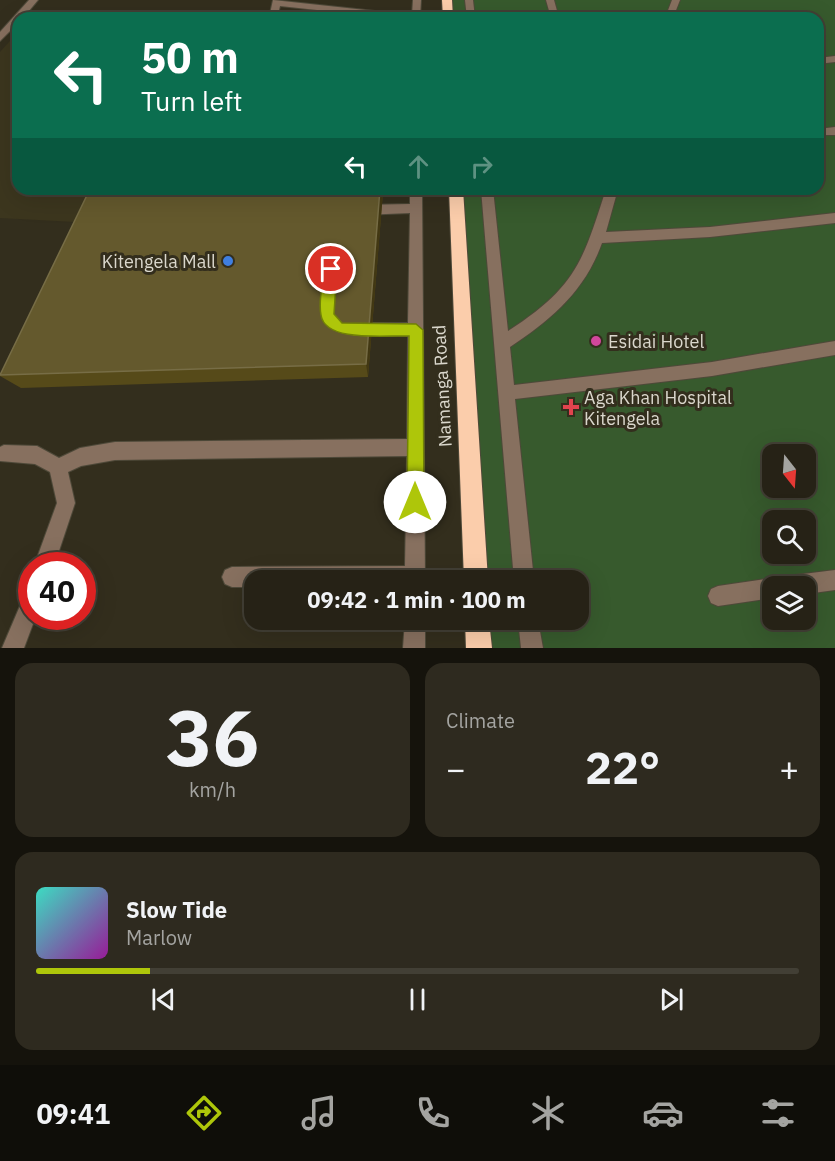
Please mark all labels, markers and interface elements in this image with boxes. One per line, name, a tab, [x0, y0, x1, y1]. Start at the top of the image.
text: 50 m	[141, 30, 239, 85]
icon: left	[42, 36, 120, 114]
text: Turn left	[141, 83, 242, 118]
icon: left	[339, 150, 372, 183]
icon: ahead	[402, 150, 435, 183]
icon: right	[465, 150, 498, 183]
pin	[305, 243, 356, 294]
place label: Kitengela Mall	[102, 250, 216, 273]
icon: arrive	[314, 252, 347, 285]
marker: Kitengela Mall	[221, 254, 235, 268]
street label: Namanga Road	[427, 324, 457, 448]
place label: Esidai Hotel	[608, 330, 704, 353]
marker: Esidai Hotel	[589, 334, 603, 348]
place label: Aga Khan Hospital Kitengela	[584, 386, 732, 430]
marker: Aga Khan Hospital Kitengela	[562, 398, 580, 416]
north arrow	[762, 444, 816, 498]
map controls	[762, 444, 816, 630]
position arrow	[383, 470, 447, 534]
button: search	[762, 510, 816, 564]
speed limit sign: 40	[18, 552, 96, 630]
button: layers	[762, 576, 816, 630]
text: 09:42 · 1 min · 100 m	[307, 585, 526, 614]
text: 36	[166, 686, 259, 787]
text: Climate	[446, 707, 515, 734]
text: 22°	[585, 738, 660, 796]
text: −	[446, 747, 466, 790]
text: +	[779, 747, 799, 790]
text: km/h	[189, 776, 236, 803]
text: Slow Tide	[126, 895, 227, 924]
text: Marlow	[126, 924, 192, 951]
icon: previous	[147, 983, 180, 1016]
icon: pause	[401, 983, 434, 1016]
icon: next	[655, 983, 688, 1016]
icon: directions	[183, 1092, 225, 1134]
icon: music	[298, 1092, 340, 1134]
icon: phone	[412, 1092, 454, 1134]
icon: climate	[527, 1092, 569, 1134]
icon: car	[642, 1092, 684, 1134]
icon: filters	[757, 1092, 799, 1134]
text: 09:41	[36, 1096, 110, 1131]

